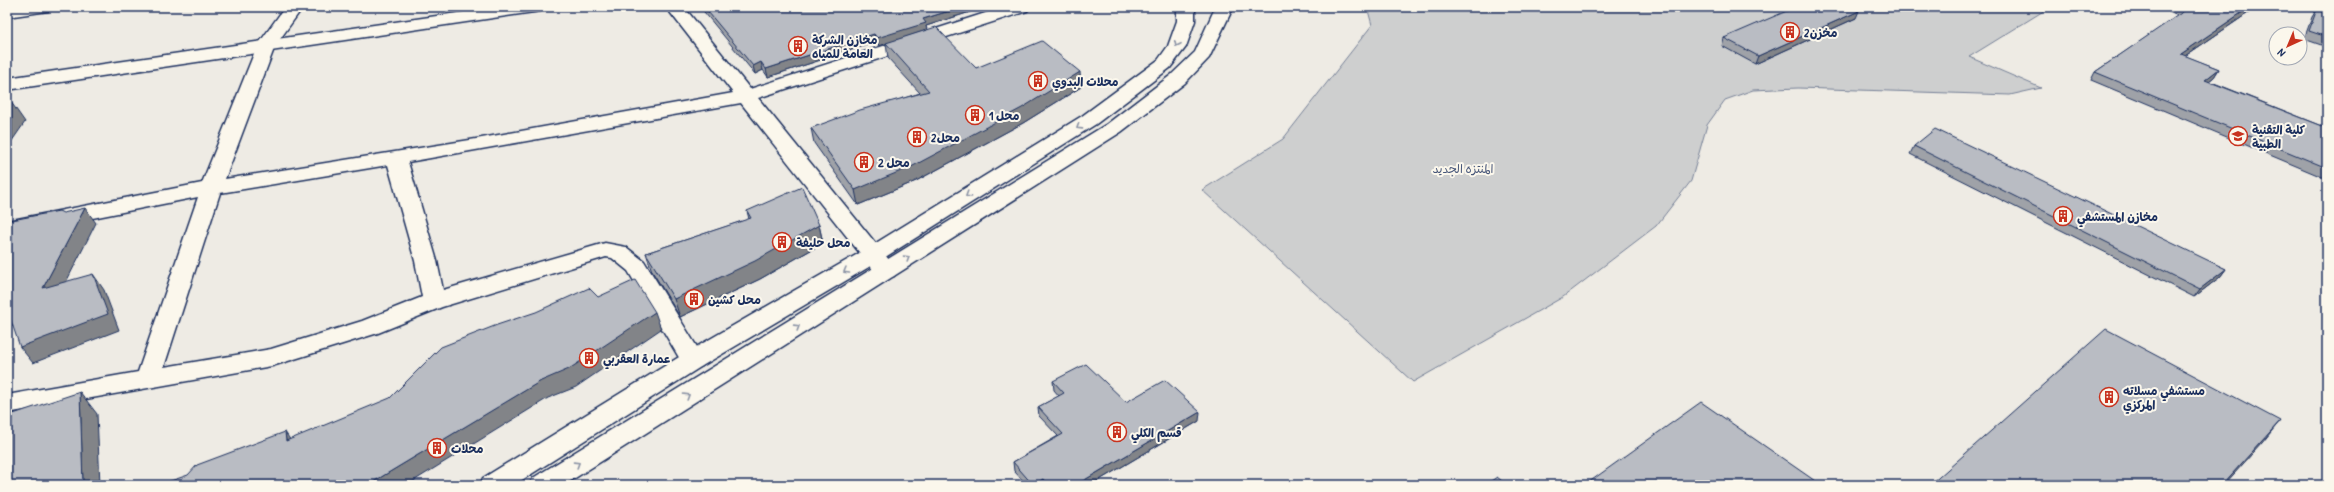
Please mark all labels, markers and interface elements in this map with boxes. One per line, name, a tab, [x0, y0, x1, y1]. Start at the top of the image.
building icon: مخزن2	[1779, 21, 1801, 43]
place label: مخزن2	[1804, 24, 1837, 41]
north arrow	[2268, 26, 2308, 66]
place label: مخازن الشركة العامة للمياه	[812, 31, 877, 62]
building icon: مخازن الشركة العامة للمياه	[787, 35, 809, 57]
one-way arrow	[1174, 40, 1182, 47]
text: N	[2274, 46, 2288, 60]
building icon: محلات البدوي	[1027, 70, 1049, 92]
place label: محلات البدوي	[1052, 73, 1119, 91]
building icon: محل 1	[964, 104, 986, 126]
place label: محل 1	[989, 107, 1020, 124]
place label: كلية التقنية الطبية	[2252, 121, 2306, 152]
one-way arrow	[1076, 122, 1083, 129]
school or university icon: كلية التقنية الطبية	[2227, 125, 2249, 147]
building icon: محل2	[906, 126, 928, 148]
place label: محل2	[931, 129, 960, 146]
building icon: محل 2	[853, 151, 875, 173]
place label: محل 2	[878, 154, 910, 171]
park label: المنتزه الجديد	[1433, 160, 1493, 177]
one-way arrow	[965, 191, 972, 198]
building icon: مخازن المستشفي	[2052, 205, 2074, 227]
place label: مخازن المستشفي	[2077, 208, 2158, 228]
building icon: محل حليفة	[771, 231, 793, 253]
place label: محل حليفة	[796, 234, 851, 251]
one-way arrow	[903, 255, 910, 262]
one-way arrow	[843, 266, 850, 273]
building icon: محل كشين	[683, 288, 705, 310]
place label: محل كشين	[708, 291, 761, 308]
one-way arrow	[793, 324, 800, 331]
building icon: عمارة العقربي	[578, 347, 600, 369]
place label: عمارة العقربي	[603, 350, 671, 370]
place label: مستشفي مسلاته المركزي	[2123, 382, 2205, 414]
building icon: مستشفي مسلاته المركزي	[2098, 386, 2120, 408]
one-way arrow	[683, 393, 690, 400]
building icon: قسم الكلي	[1106, 421, 1128, 443]
place label: قسم الكلي	[1131, 424, 1182, 444]
building icon: محلات	[426, 437, 448, 459]
place label: محلات	[451, 440, 483, 457]
one-way arrow	[572, 462, 579, 469]

